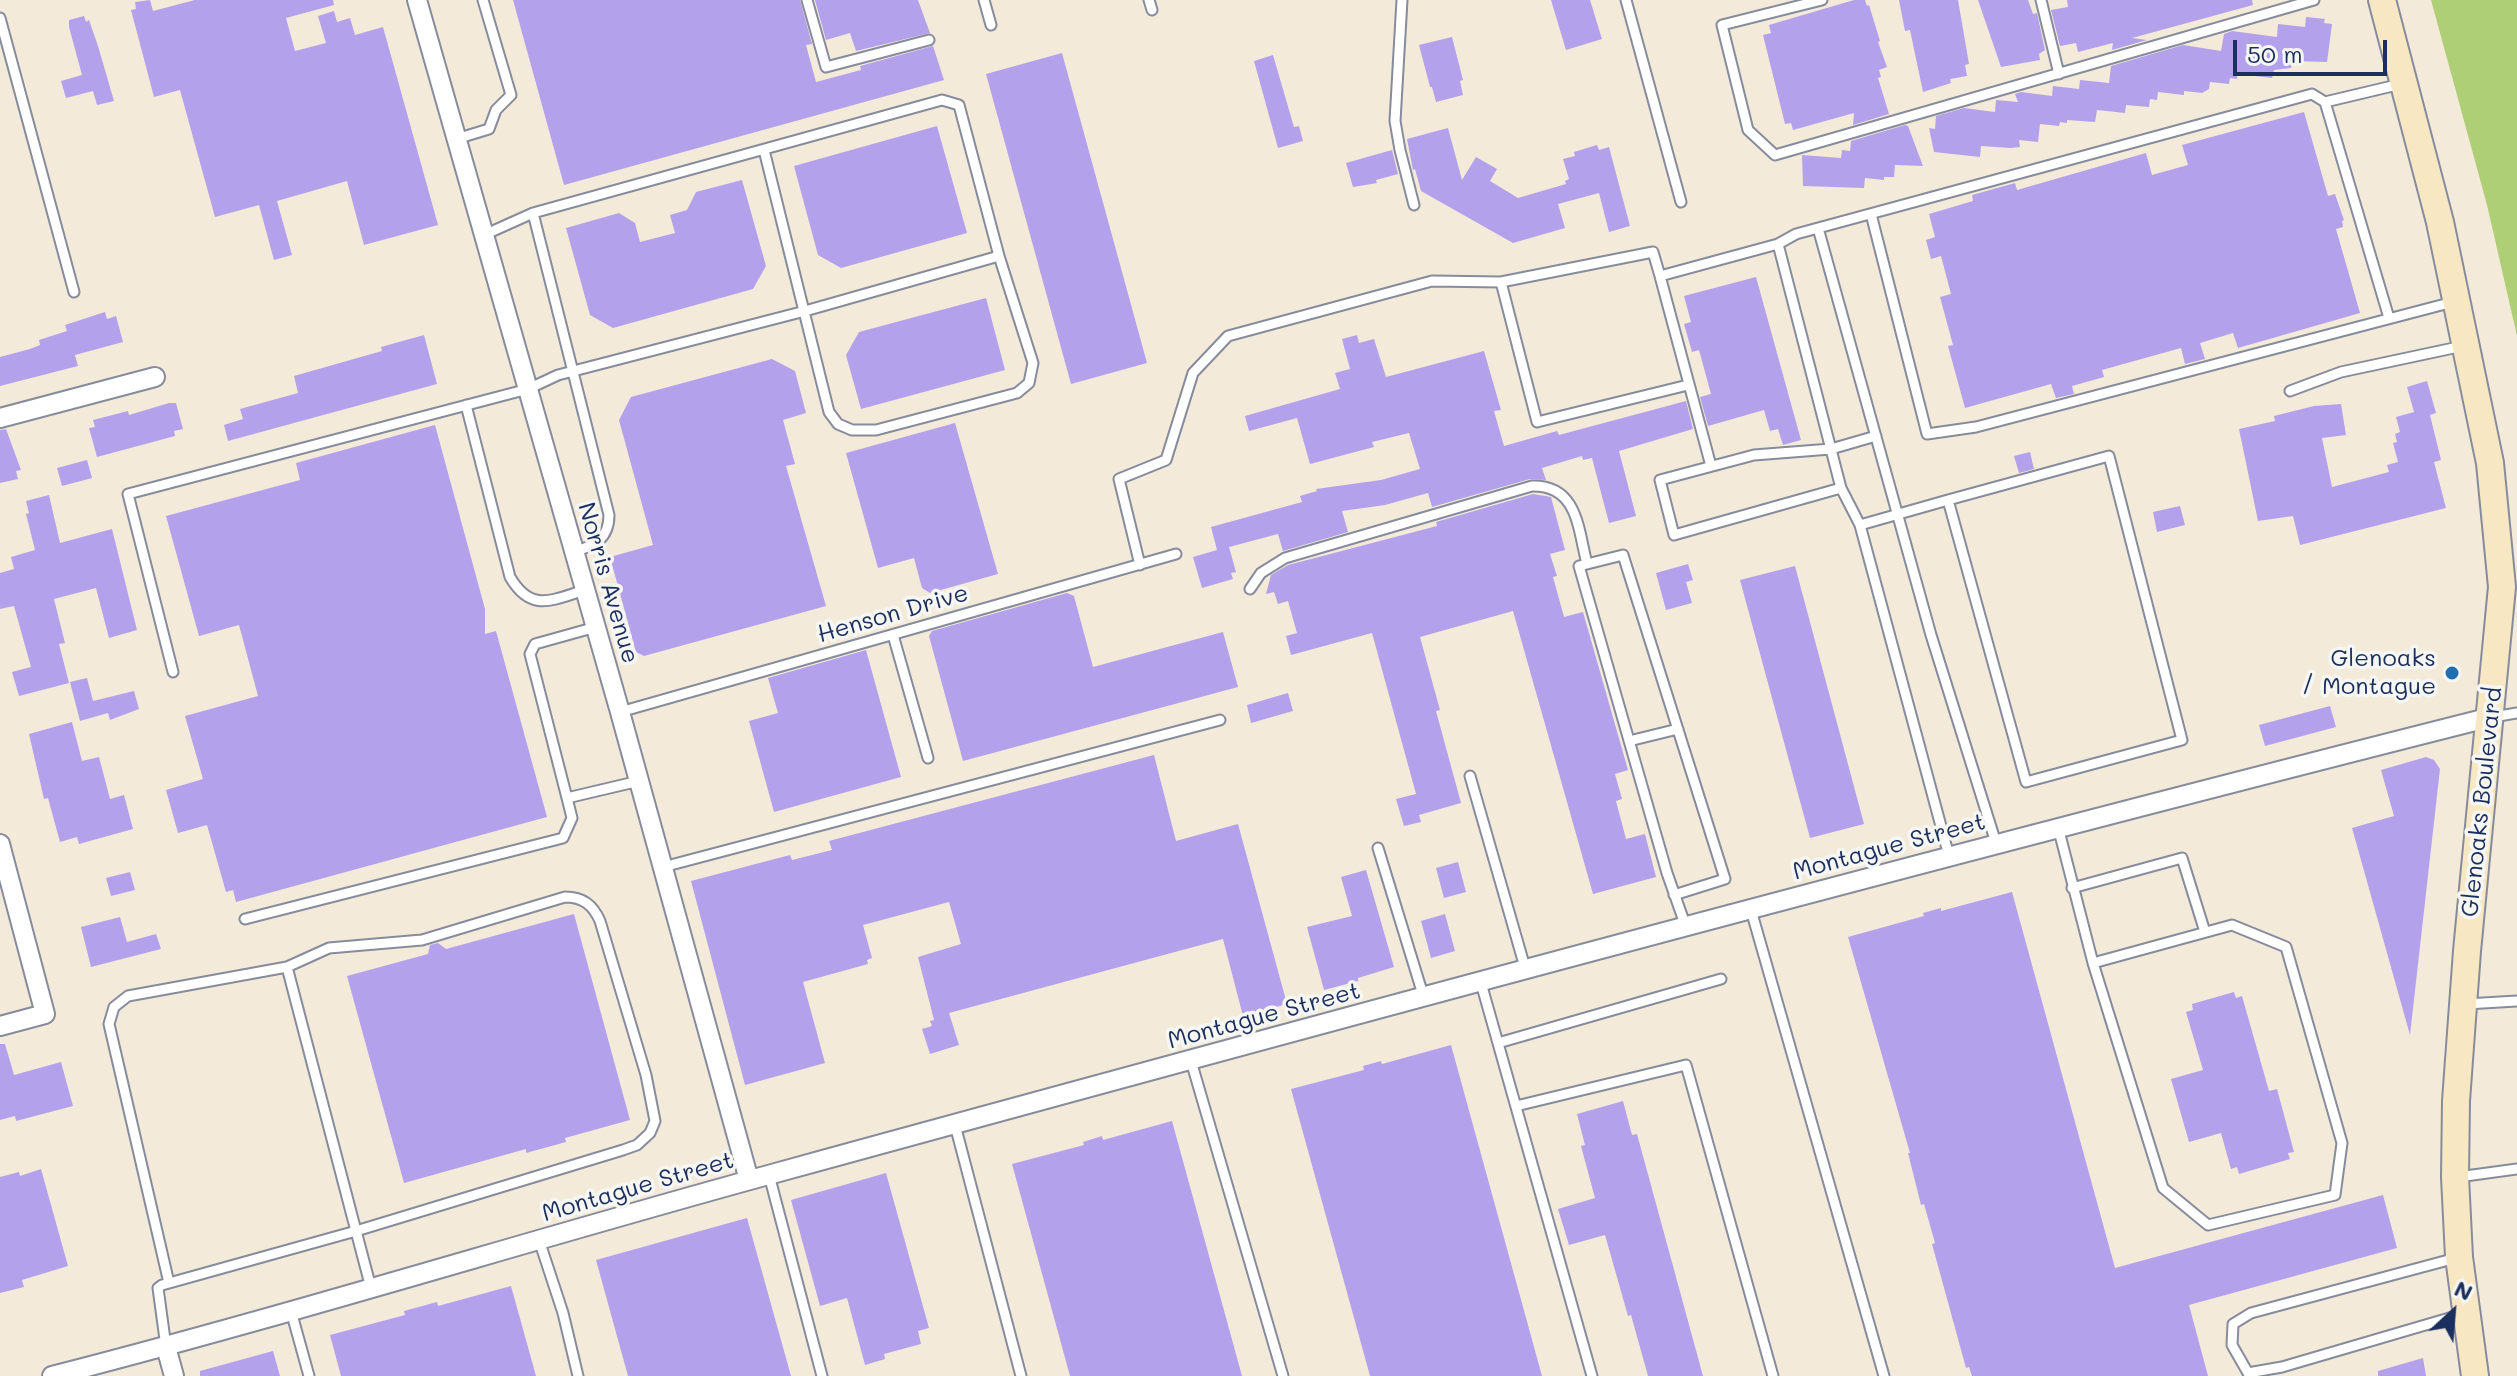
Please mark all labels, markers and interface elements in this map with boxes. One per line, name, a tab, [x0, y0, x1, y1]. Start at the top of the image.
scale bar	[2237, 24, 2391, 74]
text: 50 m	[2247, 38, 2303, 69]
street label: Norris Avenue	[571, 499, 645, 667]
street label: Henson Drive	[814, 579, 972, 649]
place label: Glenoaks / Montague	[2302, 645, 2436, 701]
marker: Glenoaks / Montague	[2443, 664, 2461, 682]
street label: Glenoaks Boulevard	[2456, 685, 2508, 919]
street label: Montague Street	[1790, 807, 1988, 887]
street label: Montague Street	[1165, 976, 1363, 1056]
street label: Montague Street	[539, 1146, 737, 1228]
north arrow	[2413, 1272, 2493, 1352]
text: N	[2450, 1273, 2478, 1307]

